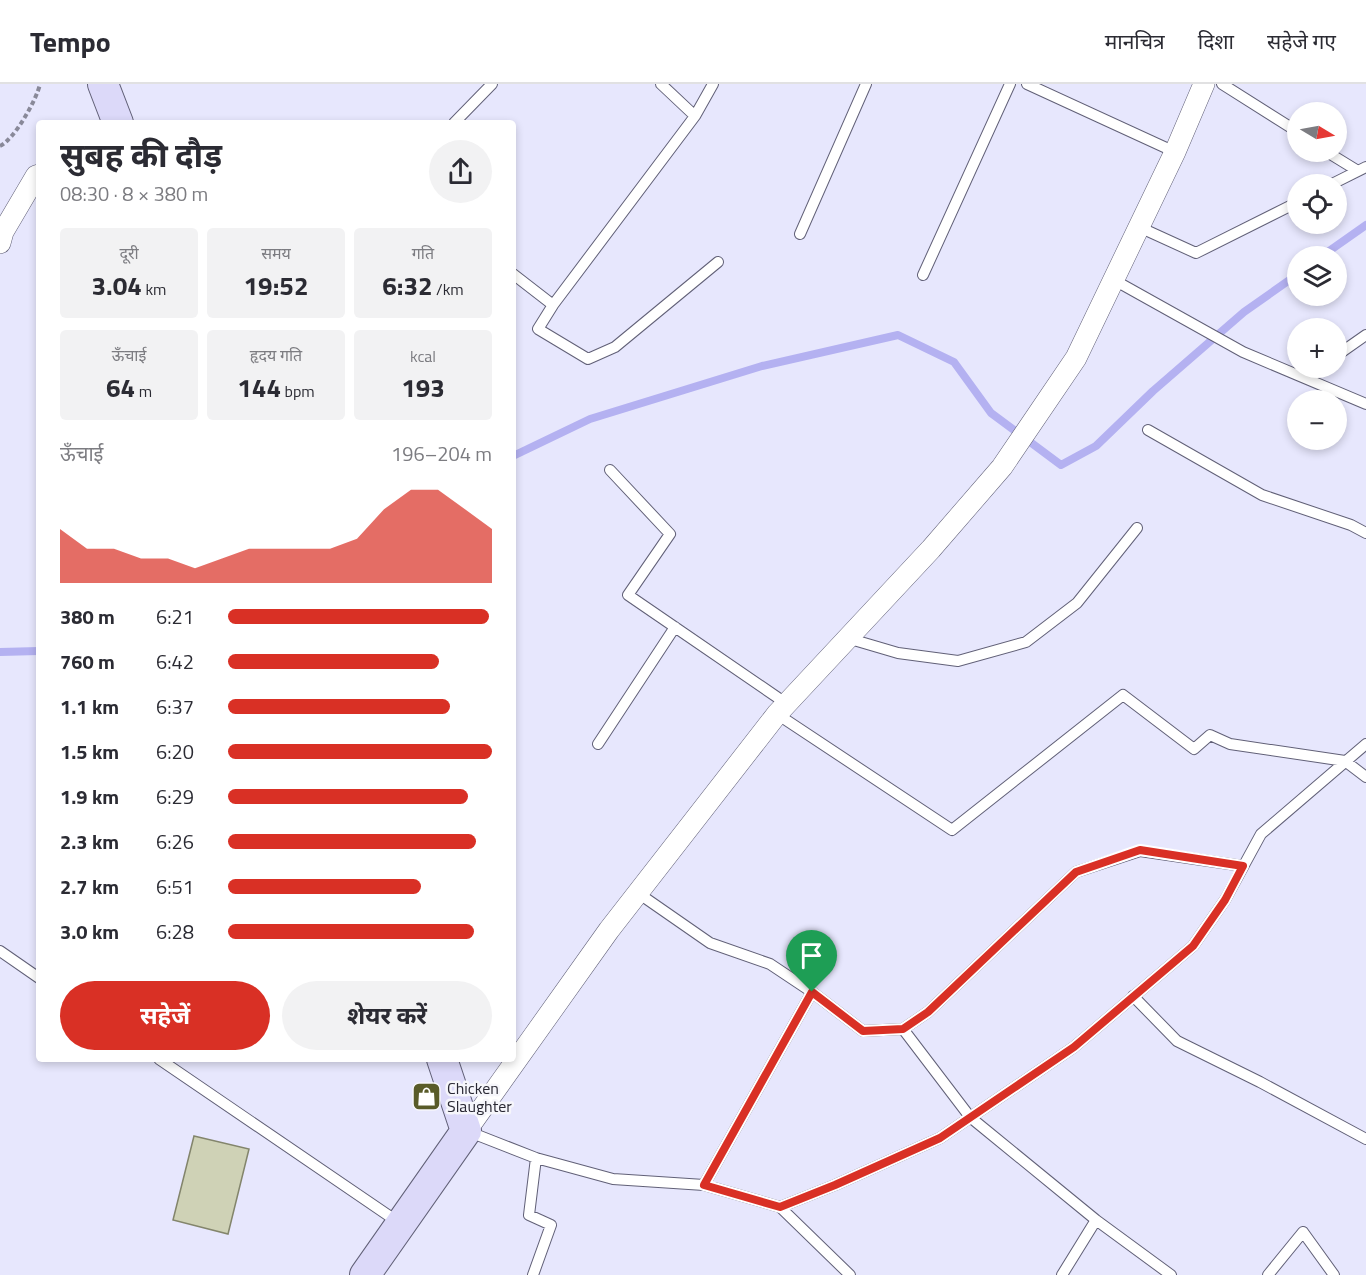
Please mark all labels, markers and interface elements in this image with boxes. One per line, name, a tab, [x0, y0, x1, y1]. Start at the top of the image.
text: Tempo	[30, 20, 111, 63]
text: मानचित्र	[1105, 25, 1165, 57]
text: दिशा	[1198, 25, 1234, 57]
text: सहेजे गए	[1267, 25, 1336, 57]
north arrow	[1287, 102, 1347, 162]
map controls	[1287, 102, 1347, 450]
text: सुबह की दौड़	[60, 130, 222, 180]
button: share	[429, 140, 492, 203]
button: locate	[1287, 174, 1347, 234]
text: 08:30 · 8 × 380 m	[60, 178, 208, 209]
text: दूरी	[119, 241, 139, 265]
text: समय	[261, 241, 291, 265]
text: गति	[412, 241, 434, 265]
button: layers	[1287, 246, 1347, 306]
text: 3.04	[92, 266, 142, 305]
text: 19:52	[244, 266, 308, 305]
text: 6:32	[382, 266, 433, 305]
text: km	[142, 277, 166, 301]
text: /km	[433, 277, 464, 301]
button: +	[1287, 318, 1347, 378]
text: ऊँचाई	[112, 343, 146, 367]
text: हृदय गति	[250, 343, 302, 367]
text: kcal	[410, 344, 436, 368]
text: 64	[106, 368, 135, 407]
text: 144	[237, 368, 281, 407]
text: 193	[401, 368, 445, 407]
text: m	[135, 379, 152, 403]
text: bpm	[281, 379, 315, 403]
button: −	[1287, 390, 1347, 450]
text: ऊँचाई	[60, 438, 103, 469]
text: 196–204 m	[391, 438, 492, 469]
text: 380 m	[60, 601, 115, 632]
text: 6:21	[156, 601, 194, 632]
text: 760 m	[60, 646, 115, 677]
text: 6:42	[156, 646, 194, 677]
text: 1.1 km	[60, 691, 119, 722]
text: 6:37	[156, 691, 194, 722]
text: 1.5 km	[60, 736, 119, 767]
text: 6:20	[156, 736, 194, 767]
text: 1.9 km	[60, 781, 119, 812]
text: 6:29	[156, 781, 194, 812]
text: 2.3 km	[60, 826, 119, 857]
text: 6:26	[156, 826, 194, 857]
text: 2.7 km	[60, 871, 119, 902]
text: 6:51	[156, 871, 194, 902]
text: 3.0 km	[60, 916, 119, 947]
text: 6:28	[156, 916, 194, 947]
pin	[786, 930, 837, 992]
icon: arrive	[795, 939, 828, 972]
button: सहेजें	[60, 981, 270, 1050]
button: शेयर करें	[282, 981, 492, 1050]
place label: Chicken Slaughter	[447, 1076, 512, 1118]
shop icon: Chicken Slaughter	[410, 1081, 442, 1113]

